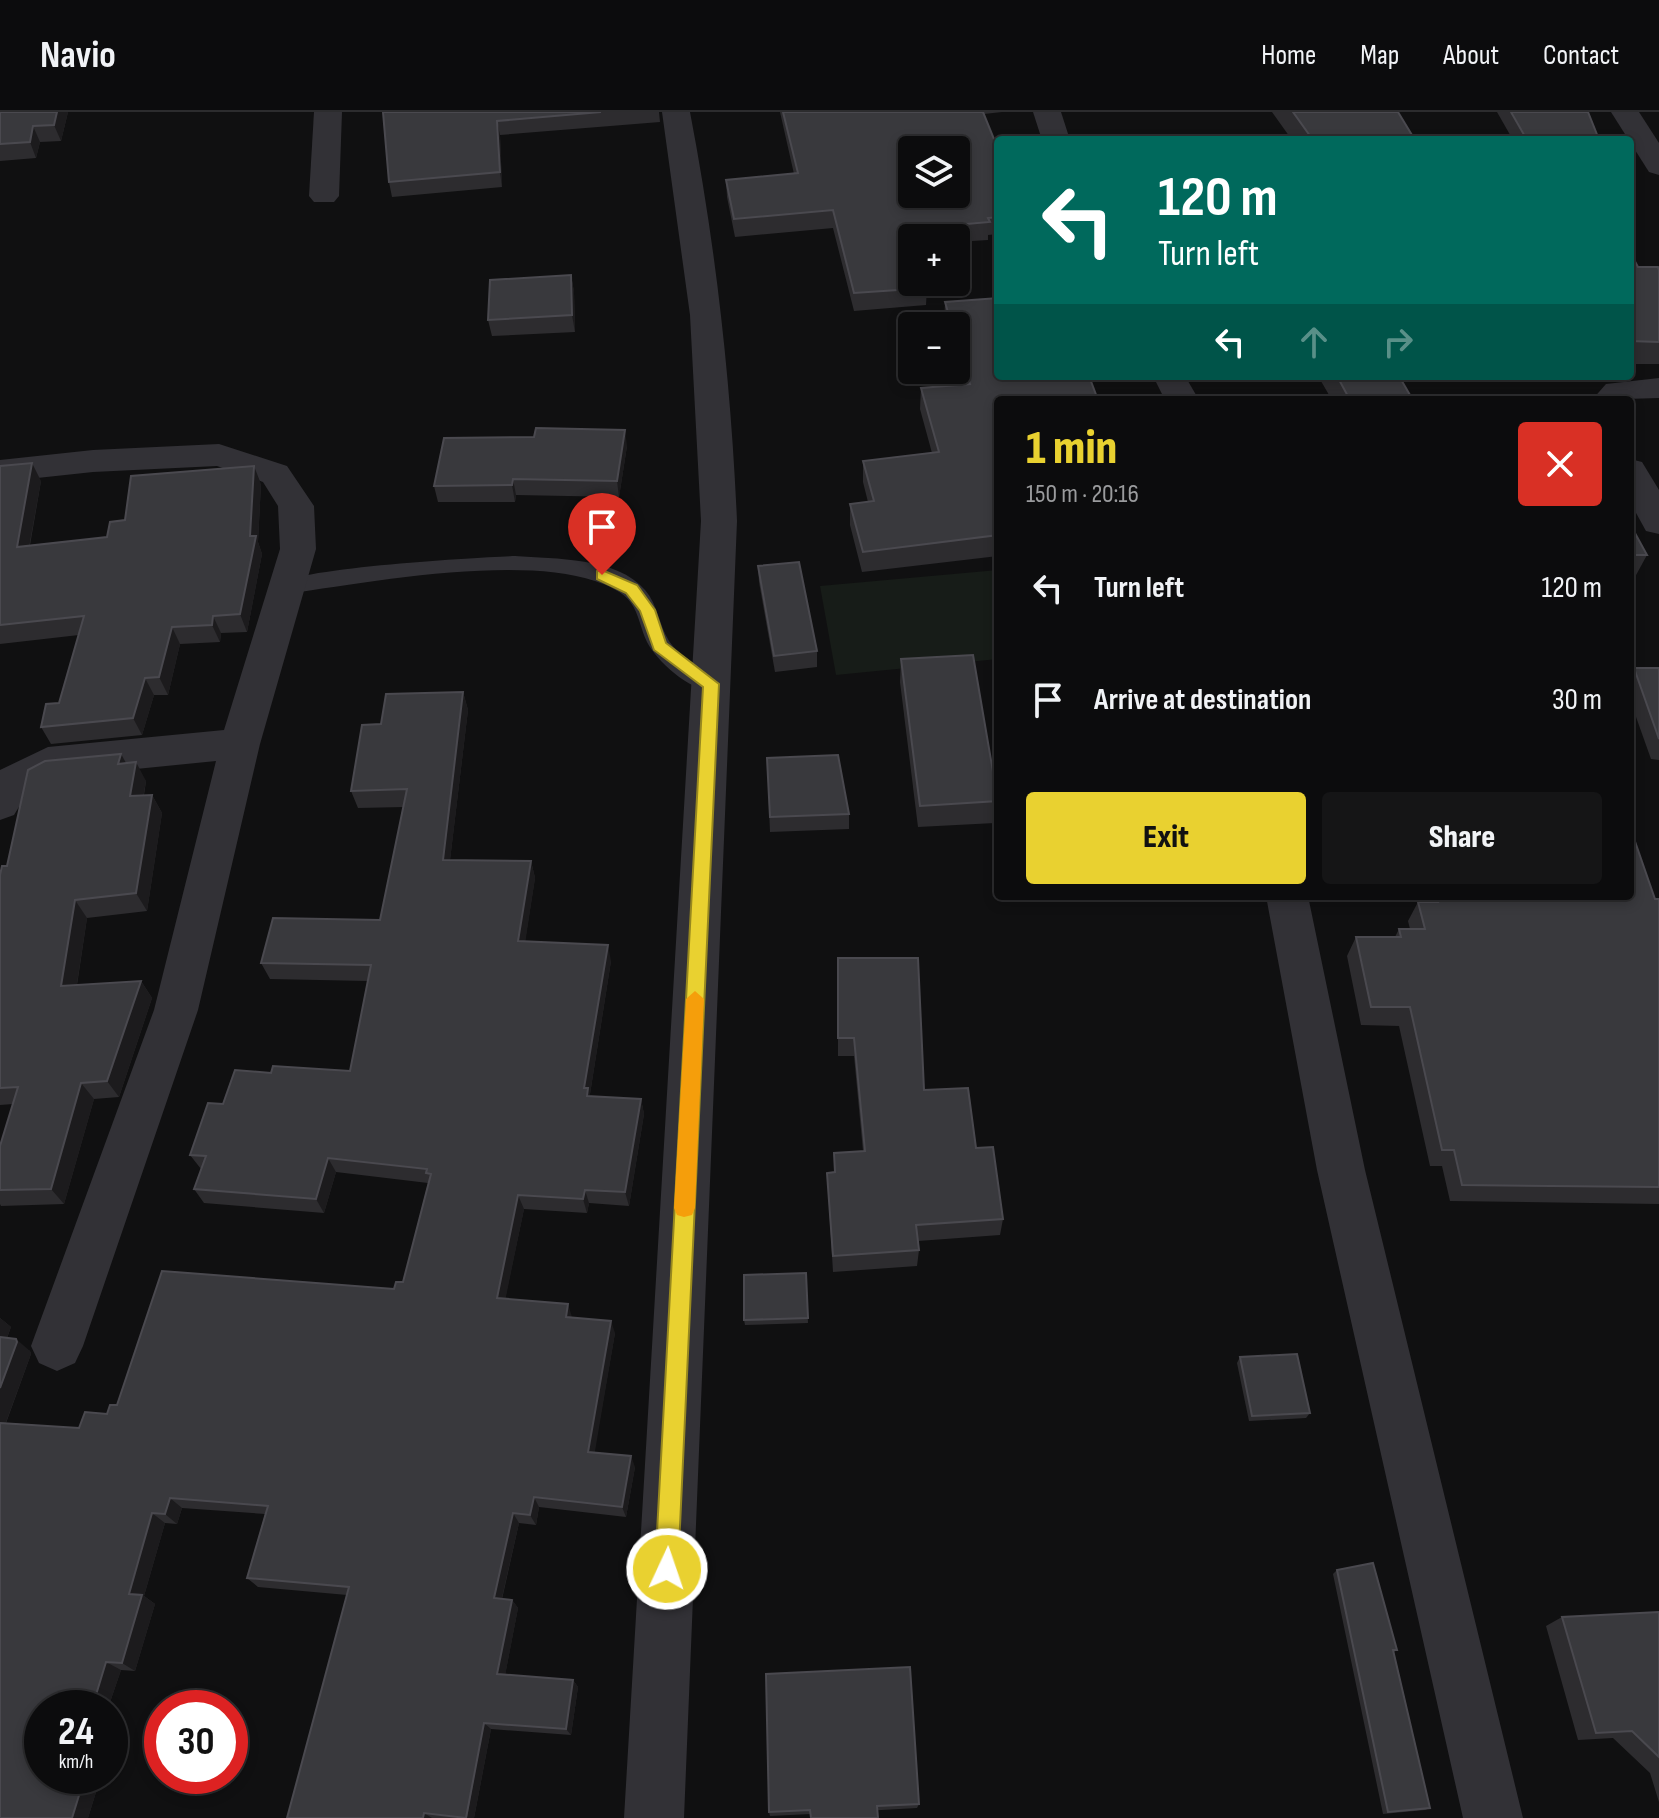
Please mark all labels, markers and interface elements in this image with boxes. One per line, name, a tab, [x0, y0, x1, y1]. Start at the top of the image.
text: Navio	[40, 33, 116, 78]
text: Home	[1261, 39, 1316, 72]
text: Map	[1360, 39, 1399, 72]
text: About	[1443, 39, 1499, 72]
text: Contact	[1543, 39, 1619, 72]
map controls	[898, 136, 970, 384]
button: layers	[898, 136, 970, 208]
text: 120 m	[1158, 165, 1278, 232]
icon: left	[1026, 168, 1130, 272]
button: +	[898, 224, 970, 296]
text: Turn left	[1158, 233, 1259, 276]
button: −	[898, 312, 970, 384]
icon: left	[1208, 320, 1252, 364]
icon: ahead	[1292, 320, 1336, 364]
icon: right	[1376, 320, 1420, 364]
text: 1 min	[1026, 420, 1117, 477]
button: close	[1518, 422, 1602, 506]
text: 150 m · 20:16	[1026, 479, 1139, 510]
pin	[568, 493, 636, 575]
icon: arrive	[580, 505, 624, 549]
icon: left	[1026, 566, 1070, 610]
text: Turn left	[1094, 570, 1184, 606]
text: 120 m	[1541, 570, 1602, 606]
icon: arrive	[1026, 678, 1070, 722]
text: Arrive at destination	[1094, 682, 1311, 718]
text: 30 m	[1552, 682, 1602, 718]
button: Exit	[1026, 792, 1306, 884]
button: Share	[1322, 792, 1602, 884]
position arrow	[625, 1527, 709, 1611]
speed limit sign: 30	[144, 1690, 248, 1794]
text: 24	[58, 1708, 94, 1756]
text: km/h	[59, 1750, 93, 1774]

